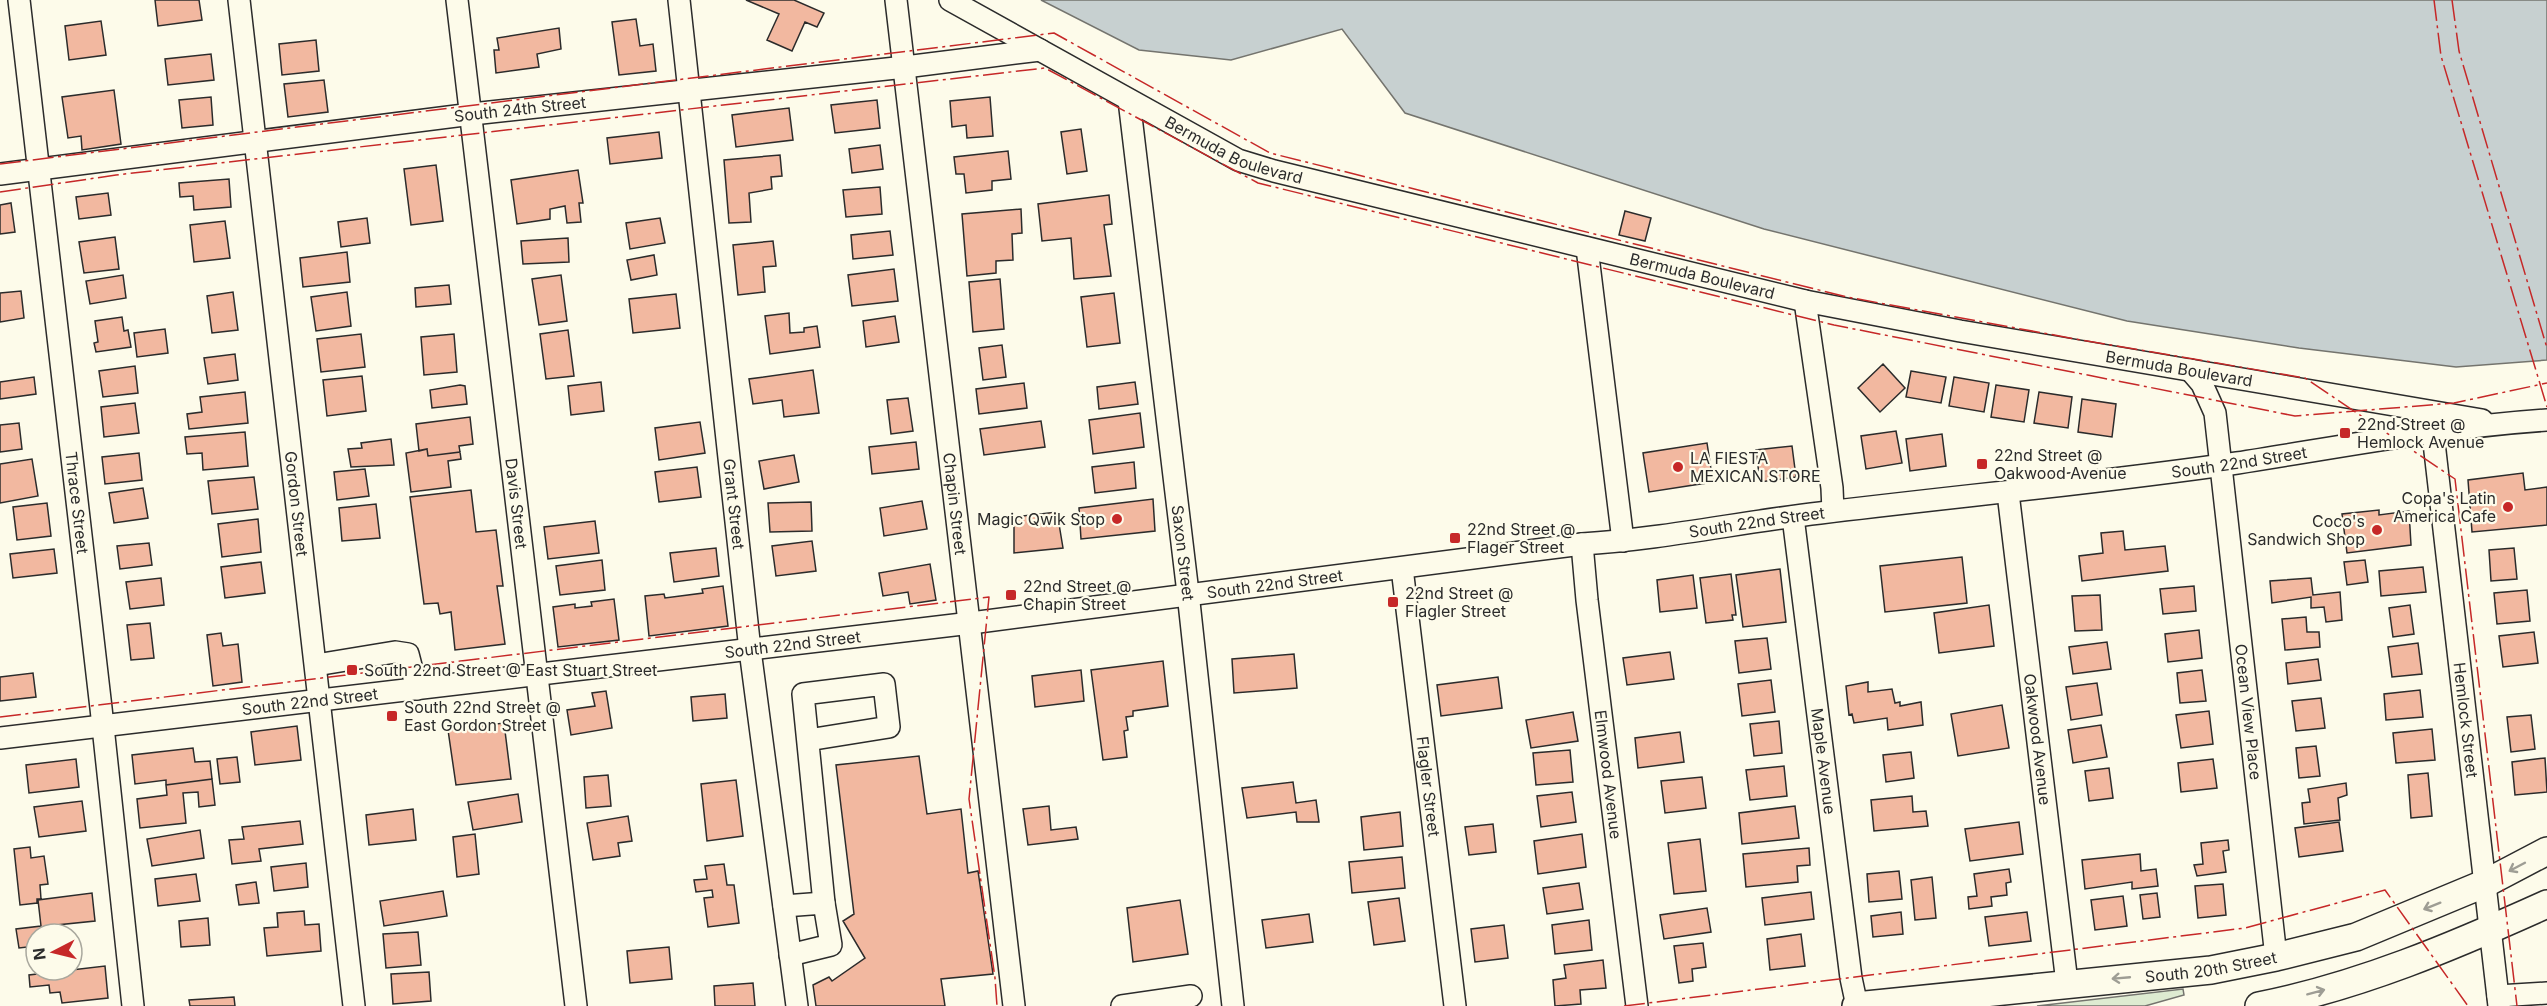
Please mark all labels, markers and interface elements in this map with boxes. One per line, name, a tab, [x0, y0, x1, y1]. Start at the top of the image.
street label: South 24th Street	[453, 92, 587, 126]
street label: Bermuda Boulevard	[1162, 112, 1305, 188]
street label: Bermuda Boulevard	[1628, 248, 1777, 303]
street label: Bermuda Boulevard	[2104, 346, 2254, 391]
place label: 22nd Street @ Hemlock Avenue	[2357, 414, 2484, 452]
marker: 22nd Street @ Hemlock Avenue	[2338, 426, 2352, 440]
street label: South 22nd Street	[2170, 442, 2308, 482]
place label: 22nd Street @ Oakwood Avenue	[1994, 445, 2127, 483]
place label: LA FIESTA MEXICAN STORE	[1690, 448, 1821, 486]
street label: Thrace Street	[61, 450, 93, 555]
street label: Gordon Street	[281, 450, 313, 557]
street label: Chapin Street	[939, 451, 971, 556]
street label: Davis Street	[501, 457, 532, 550]
marker: 22nd Street @ Oakwood Avenue	[1975, 457, 1989, 471]
street label: Grant Street	[719, 458, 749, 550]
marker: LA FIESTA MEXICAN STORE	[1671, 460, 1685, 474]
place label: Copa's Latin America Cafe	[2393, 488, 2496, 526]
marker: Copa's Latin America Cafe	[2501, 500, 2515, 514]
street label: South 22nd Street	[1687, 503, 1826, 542]
street label: Saxon Street	[1168, 504, 1199, 602]
place label: Magic Qwik Stop	[977, 509, 1105, 529]
place label: Coco's Sandwich Shop	[2247, 511, 2365, 549]
marker: Magic Qwik Stop	[1110, 512, 1124, 526]
place label: 22nd Street @ Flager Street	[1467, 519, 1575, 557]
marker: Coco's Sandwich Shop	[2370, 523, 2384, 537]
marker: 22nd Street @ Flager Street	[1448, 531, 1462, 545]
street label: South 22nd Street	[1205, 565, 1344, 602]
place label: 22nd Street @ Chapin Street	[1023, 576, 1131, 614]
place label: 22nd Street @ Flagler Street	[1405, 583, 1513, 621]
marker: 22nd Street @ Chapin Street	[1004, 588, 1018, 602]
marker: 22nd Street @ Flagler Street	[1386, 595, 1400, 609]
street label: South 22nd Street	[723, 626, 862, 662]
street label: Ocean View Place	[2231, 643, 2266, 781]
place label: South 22nd Street @ East Stuart Street	[364, 660, 657, 680]
street label: Hemlock Street	[2449, 661, 2483, 779]
marker: South 22nd Street @ East Stuart Street	[345, 663, 359, 677]
street label: Oakwood Avenue	[2020, 672, 2055, 806]
street label: South 22nd Street	[241, 683, 379, 719]
place label: South 22nd Street @ East Gordon Street	[404, 697, 561, 735]
street label: Maple Avenue	[1807, 707, 1840, 815]
marker: South 22nd Street @ East Gordon Street	[385, 709, 399, 723]
street label: Elmwood Avenue	[1591, 709, 1626, 840]
street label: Flagler Street	[1412, 735, 1444, 838]
one-way arrow	[2508, 862, 2526, 873]
one-way arrow	[2423, 901, 2442, 912]
north arrow	[24, 922, 84, 982]
text: N	[28, 947, 50, 961]
street label: South 20th Street	[2144, 947, 2278, 987]
one-way arrow	[2112, 973, 2132, 984]
one-way arrow	[2306, 986, 2325, 997]

